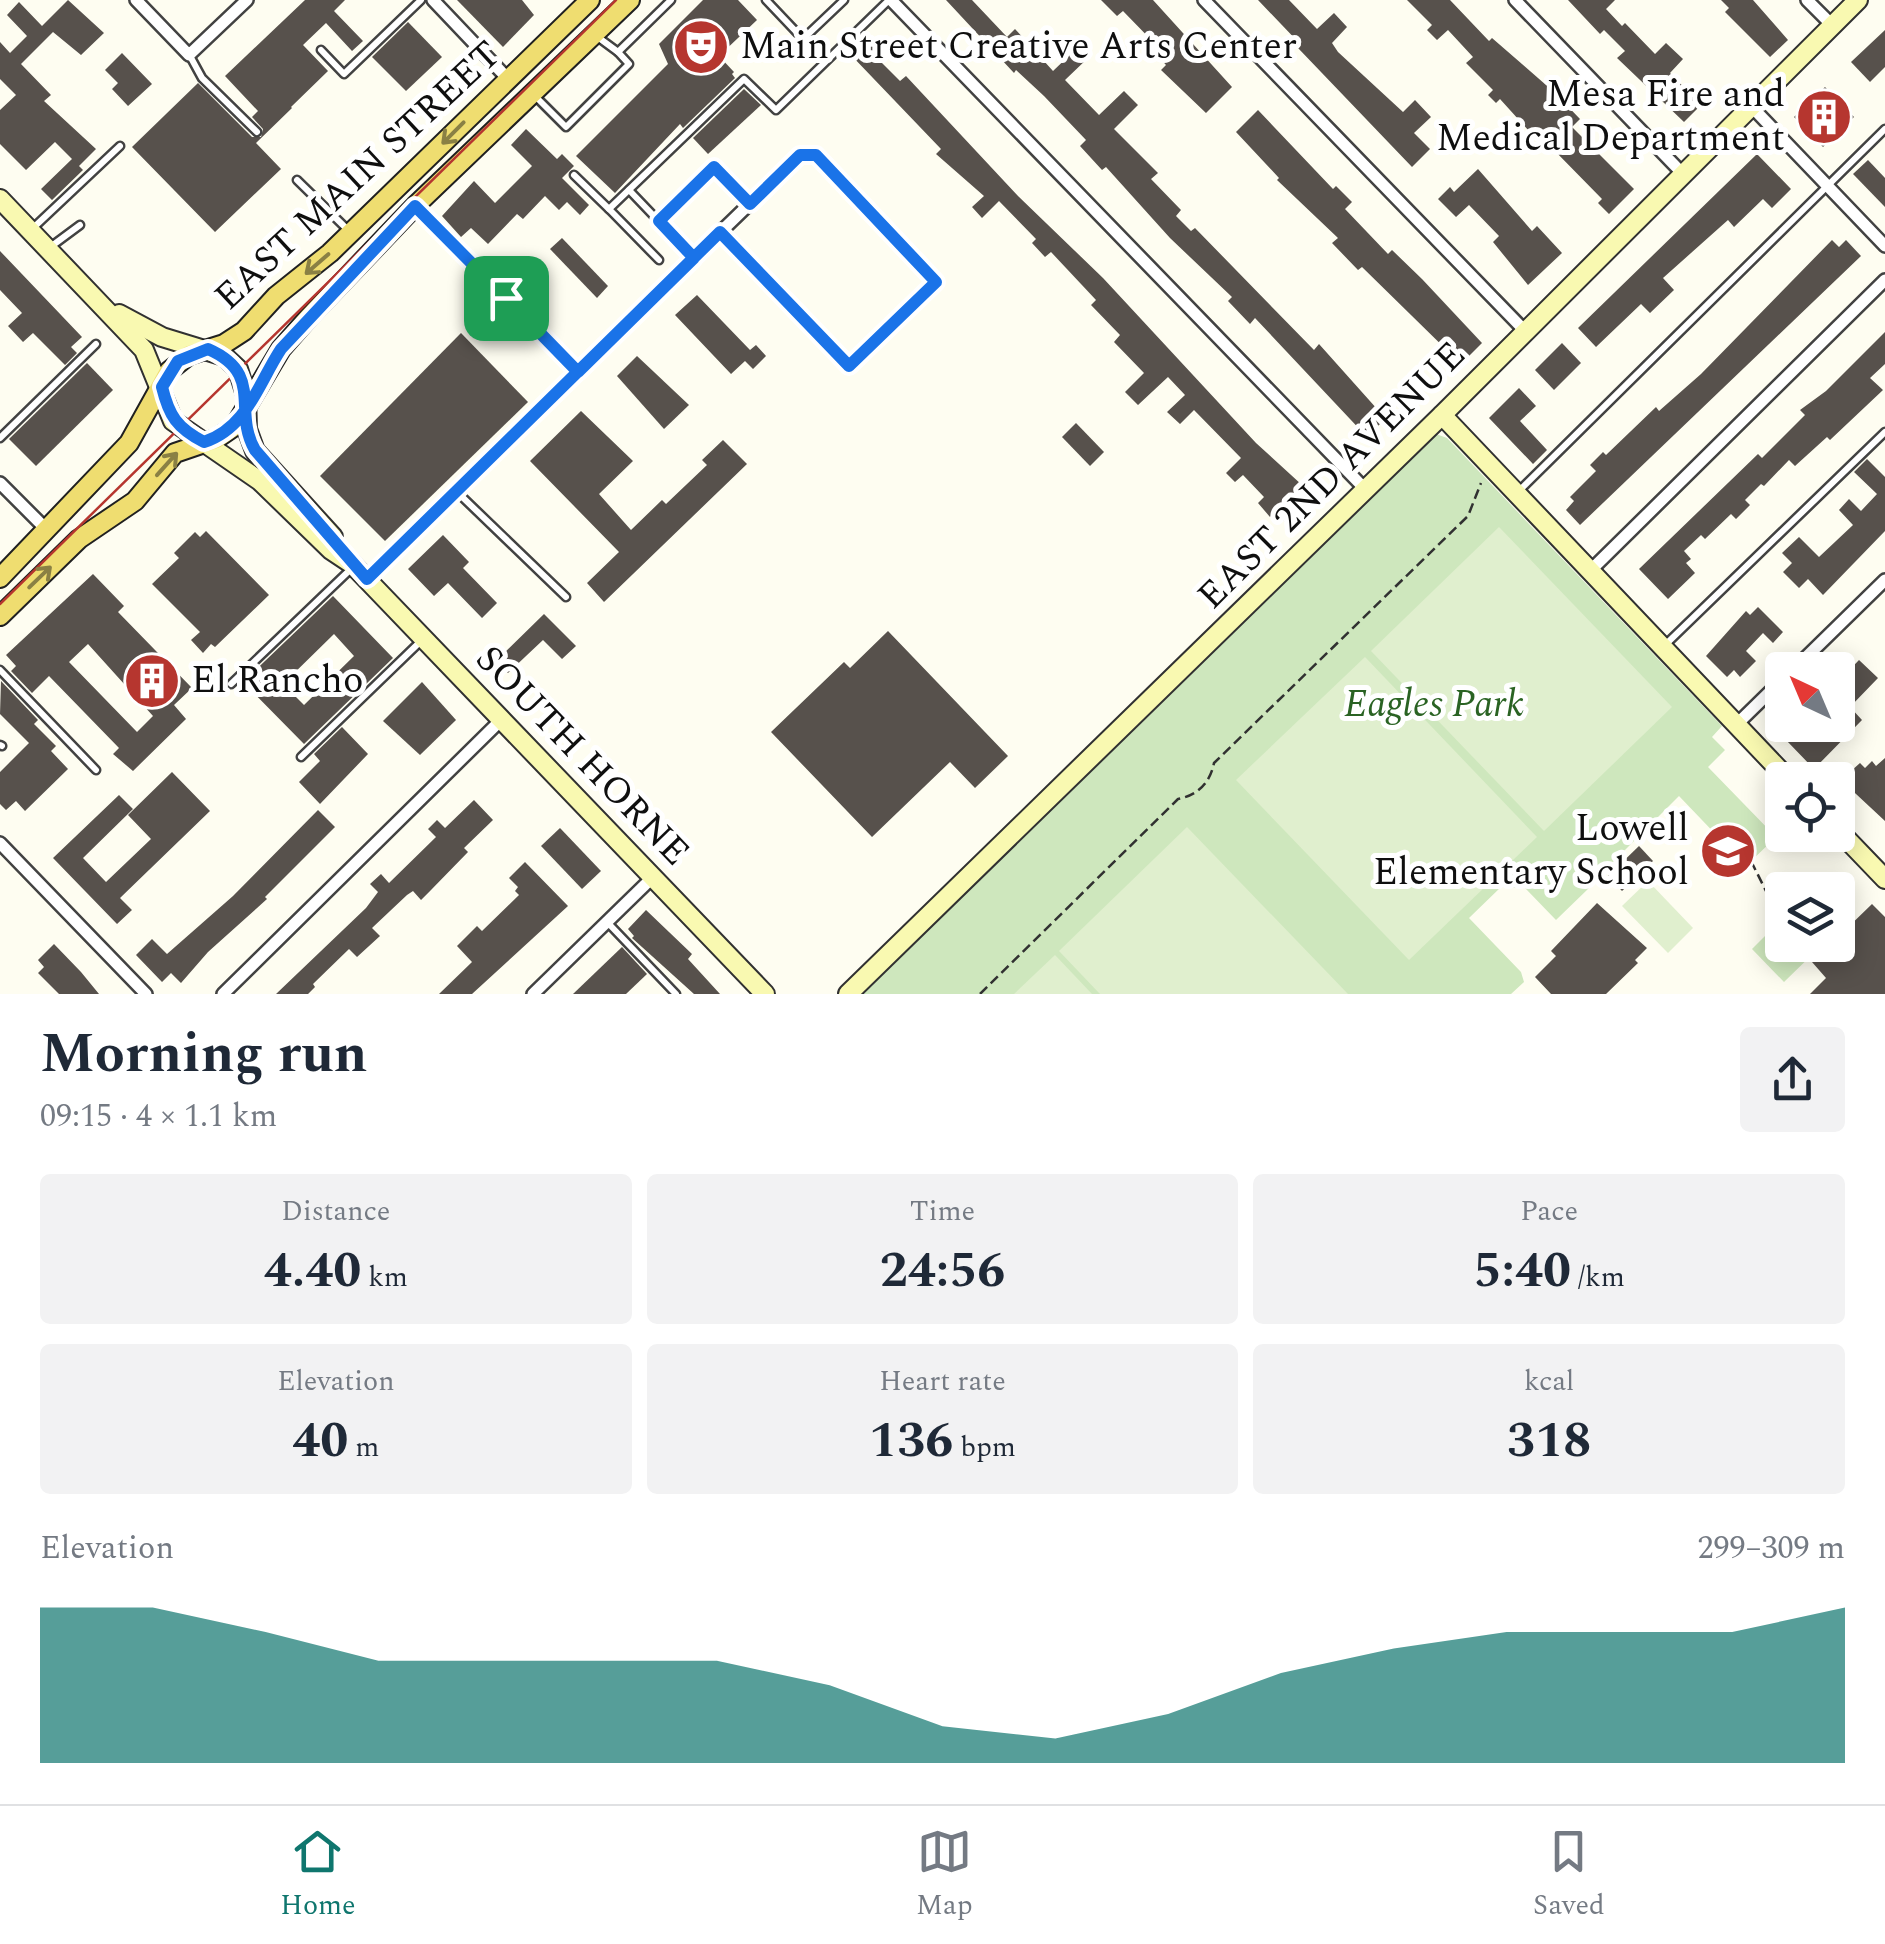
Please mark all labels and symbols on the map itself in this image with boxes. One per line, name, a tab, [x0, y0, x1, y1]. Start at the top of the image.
theatre icon: Main Street Creative Arts Center	[671, 17, 731, 77]
place label: Main Street Creative Arts Center	[740, 18, 1297, 76]
street label: EAST MAIN STREET	[201, 27, 515, 325]
place label: Mesa Fire and Medical Department	[1436, 66, 1785, 168]
building icon: Mesa Fire and Medical Department	[1794, 87, 1854, 147]
one-way arrow	[441, 121, 465, 145]
one-way arrow	[305, 253, 331, 275]
pin	[464, 256, 549, 341]
street label: EAST 2ND AVENUE	[1184, 328, 1480, 624]
one-way arrow	[155, 452, 178, 477]
one-way arrow	[28, 565, 52, 589]
street label: SOUTH HORNE	[461, 632, 703, 880]
building icon: El Rancho	[122, 651, 182, 711]
place label: El Rancho	[191, 652, 363, 710]
north arrow	[1765, 652, 1855, 742]
park label: Eagles Park	[1344, 676, 1524, 734]
place label: Lowell Elementary School	[1373, 800, 1689, 902]
school or university icon: Lowell Elementary School	[1698, 821, 1758, 881]

